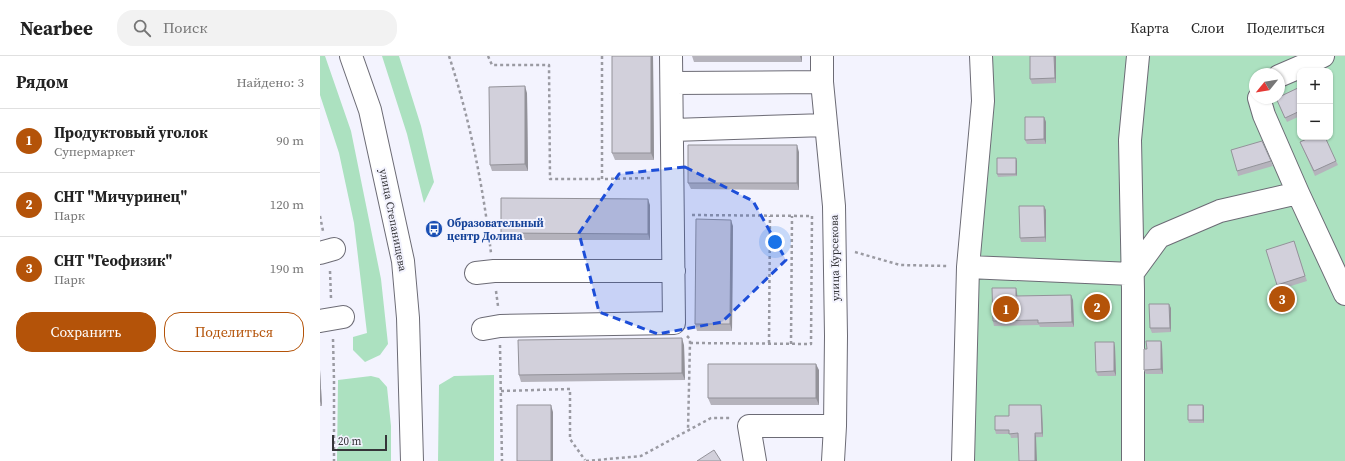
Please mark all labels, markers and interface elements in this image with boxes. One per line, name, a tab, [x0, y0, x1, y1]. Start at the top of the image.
search box	[117, 10, 397, 46]
text: Nearbee	[20, 15, 93, 41]
icon: search	[131, 17, 153, 39]
text: Поиск	[163, 17, 208, 38]
text: Карта	[1130, 18, 1169, 38]
text: Слои	[1191, 18, 1225, 38]
text: Поделиться	[1247, 18, 1325, 38]
north arrow	[1249, 68, 1285, 104]
map controls	[1297, 68, 1333, 140]
button: +	[1297, 68, 1333, 104]
text: Рядом	[16, 70, 68, 94]
text: Найдено: 3	[237, 74, 304, 91]
button: −	[1297, 104, 1333, 140]
text: Продуктовый уголок	[54, 122, 208, 143]
text: 1	[25, 132, 33, 149]
text: 90 m	[276, 132, 304, 149]
text: Супермаркет	[54, 143, 135, 160]
street label: улица Степанищева	[376, 167, 410, 273]
text: СНТ "Мичуринец"	[54, 186, 187, 207]
text: 2	[25, 196, 33, 213]
text: 120 m	[270, 196, 304, 213]
text: Парк	[54, 207, 85, 224]
street label: улица Курсекова	[827, 214, 843, 301]
place label: Образовательный центр Долина	[447, 216, 544, 244]
bus stop icon: Образовательный центр Долина	[424, 219, 444, 239]
your location	[765, 232, 785, 252]
text: СНТ "Геофизик"	[54, 250, 172, 271]
text: 3	[25, 260, 33, 277]
text: 190 m	[270, 260, 304, 277]
text: Парк	[54, 271, 85, 288]
pin: 3	[1269, 284, 1295, 314]
pin: 2	[1084, 292, 1110, 322]
pin: 1	[993, 294, 1019, 324]
button: Сохранить	[16, 312, 156, 352]
button: Поделиться	[164, 312, 304, 352]
scale bar	[332, 433, 387, 452]
text: 20 m	[338, 434, 361, 449]

